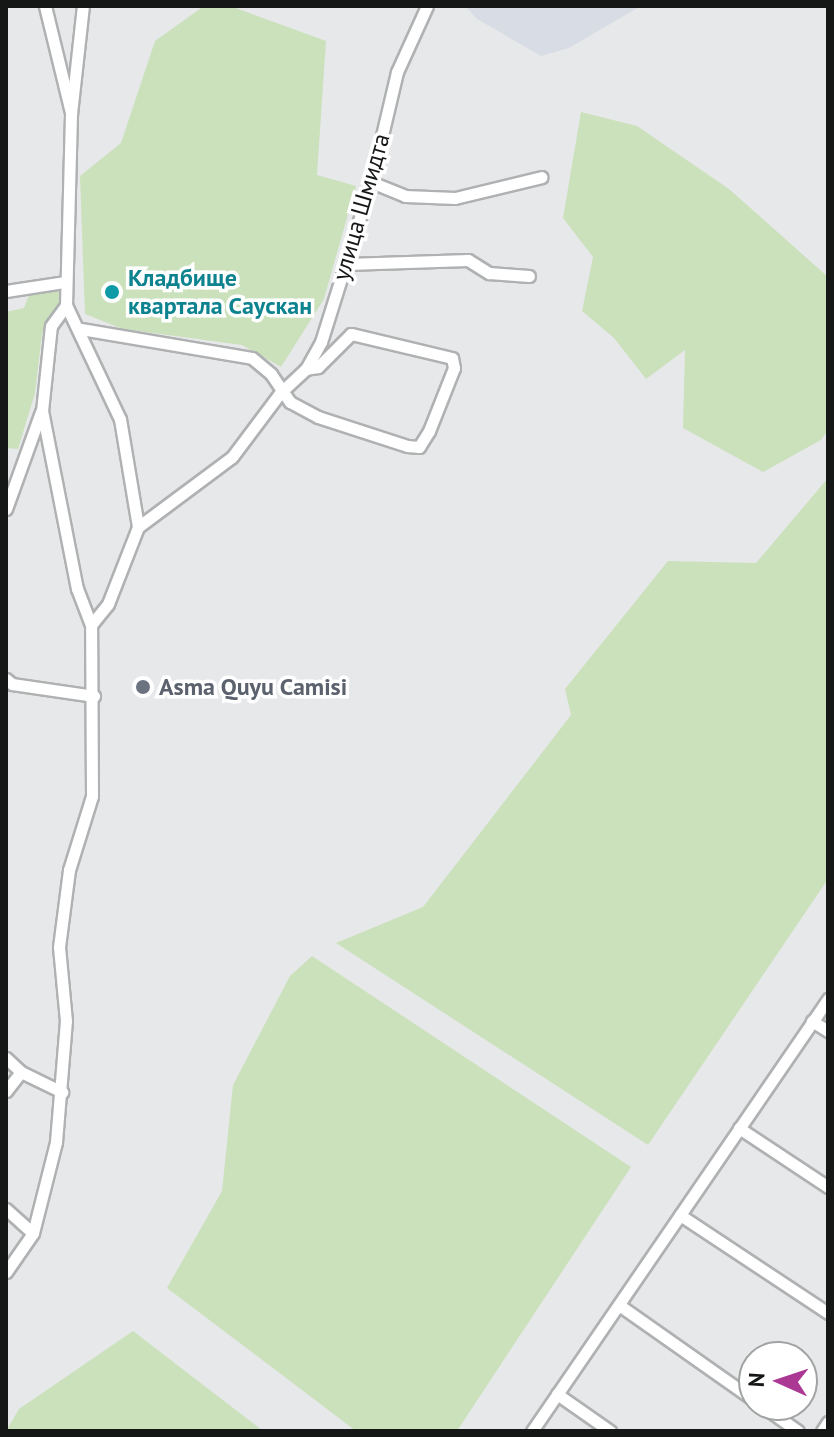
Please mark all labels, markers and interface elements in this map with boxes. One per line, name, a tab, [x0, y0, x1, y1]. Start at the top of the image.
street label: улица Шмидта	[326, 130, 396, 284]
place label: Кладбище квартала Саускан	[128, 264, 312, 320]
marker: Кладбище квартала Саускан	[103, 283, 121, 301]
place label: Asma Quyu Camisi	[159, 673, 348, 701]
marker: Asma Quyu Camisi	[134, 678, 152, 696]
north arrow	[738, 1341, 818, 1421]
text: N	[742, 1372, 770, 1388]

